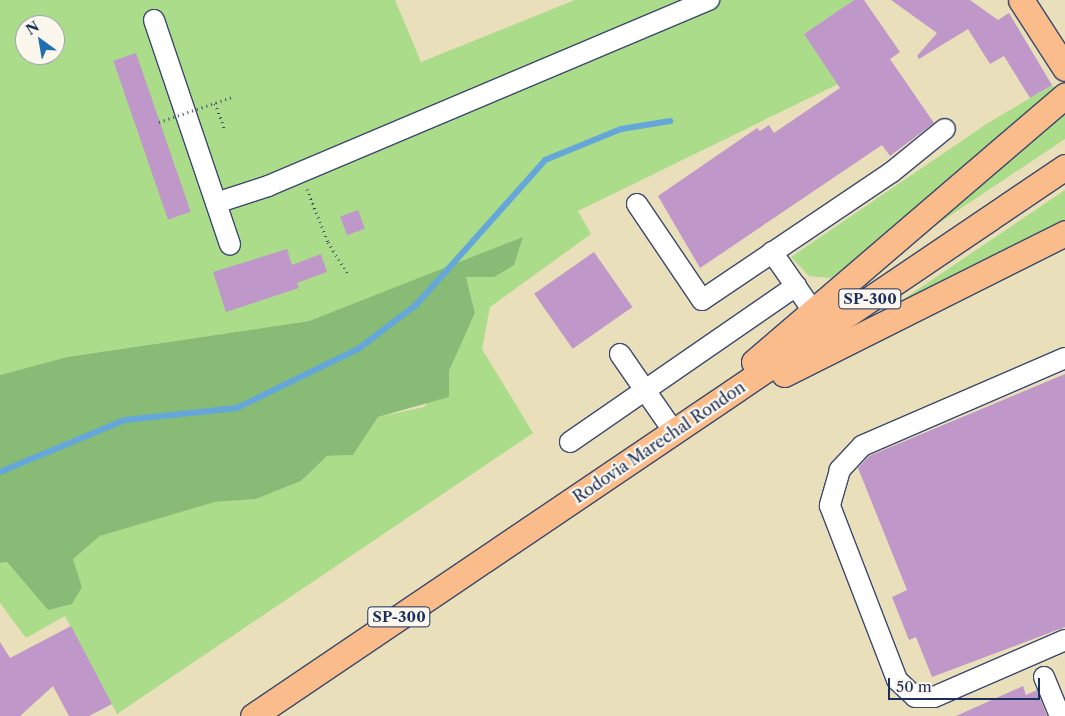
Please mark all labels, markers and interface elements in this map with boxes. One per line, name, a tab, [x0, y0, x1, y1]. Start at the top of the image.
north arrow	[15, 15, 65, 65]
text: N	[23, 17, 43, 39]
road number: SP-300	[838, 286, 902, 312]
street label: Rodovia Marechal Rondon	[569, 377, 749, 507]
road number: SP-300	[366, 604, 432, 630]
scale bar	[890, 668, 1042, 700]
text: 50 m	[896, 677, 932, 696]

